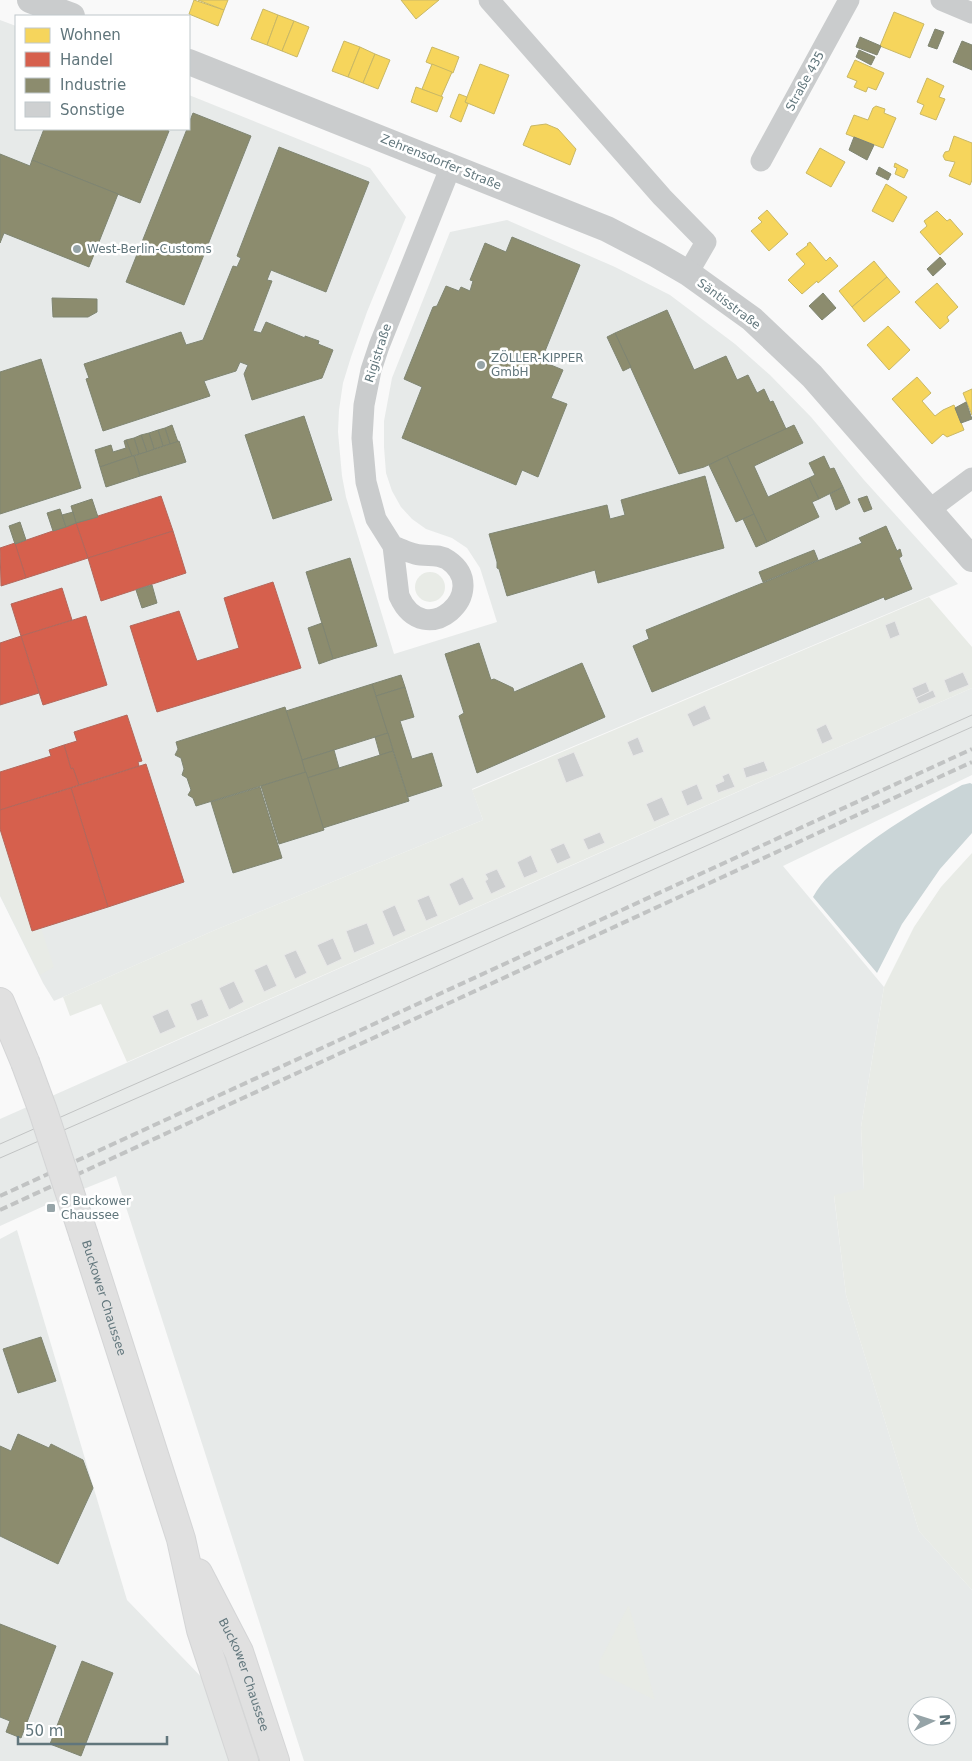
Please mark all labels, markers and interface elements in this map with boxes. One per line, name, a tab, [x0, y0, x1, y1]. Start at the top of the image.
legend	[15, 15, 190, 130]
text: Wohnen	[60, 26, 121, 44]
street label: Straße 435	[783, 49, 827, 113]
text: Handel	[60, 51, 113, 69]
text: Industrie	[60, 76, 126, 94]
text: Sonstige	[60, 101, 125, 119]
street label: Zehrensdorfer Straße	[379, 131, 503, 193]
place label: West-Berlin-Customs	[87, 242, 212, 256]
marker: West-Berlin-Customs	[71, 243, 83, 255]
street label: Säntisstraße	[695, 276, 763, 332]
street label: Rigistraße	[362, 322, 394, 384]
place label: ZÖLLER-KIPPER GmbH	[491, 349, 584, 379]
marker: ZÖLLER-KIPPER GmbH	[475, 359, 487, 371]
place label: S Buckower Chaussee	[61, 1194, 131, 1222]
marker: S Buckower Chaussee	[45, 1202, 57, 1214]
street label: Buckower Chaussee	[79, 1238, 129, 1357]
street label: Buckower Chaussee	[216, 1616, 272, 1733]
north arrow	[907, 1696, 957, 1746]
scale bar	[18, 1714, 166, 1746]
text: N	[937, 1714, 953, 1726]
text: 50 m	[25, 1722, 63, 1740]

